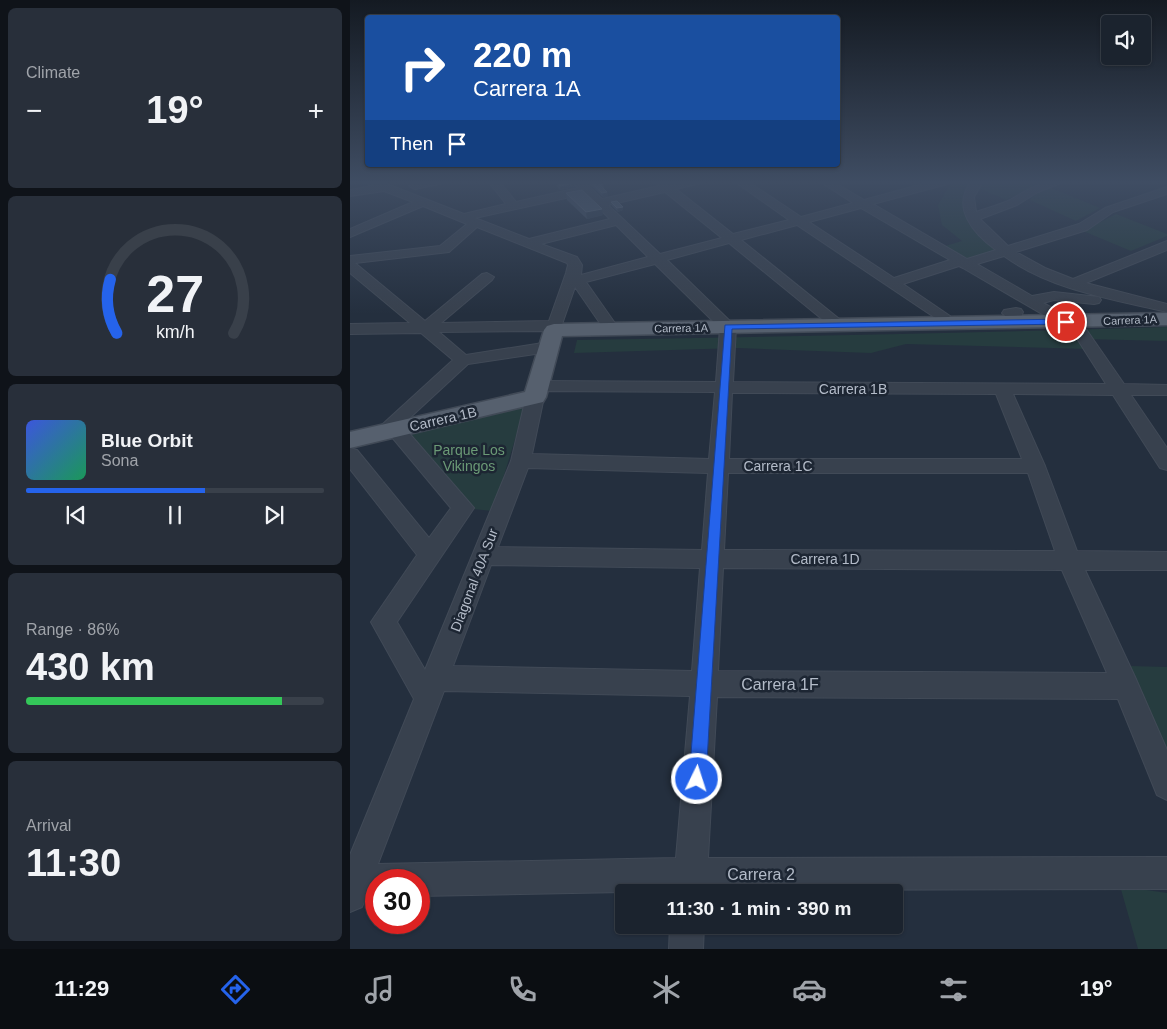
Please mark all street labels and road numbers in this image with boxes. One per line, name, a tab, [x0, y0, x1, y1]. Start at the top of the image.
street label: Carrera 1A	[1103, 313, 1158, 327]
street label: Carrera 1A	[654, 322, 709, 334]
street label: Carrera 1B	[819, 381, 887, 397]
street label: Carrera 1B	[408, 404, 478, 434]
street label: Carrera 1C	[743, 458, 813, 474]
street label: Diagonal 40A Sur	[447, 526, 501, 634]
street label: Carrera 1D	[790, 551, 860, 567]
street label: Carrera 1F	[741, 676, 819, 693]
street label: Carrera 2	[727, 866, 795, 883]

